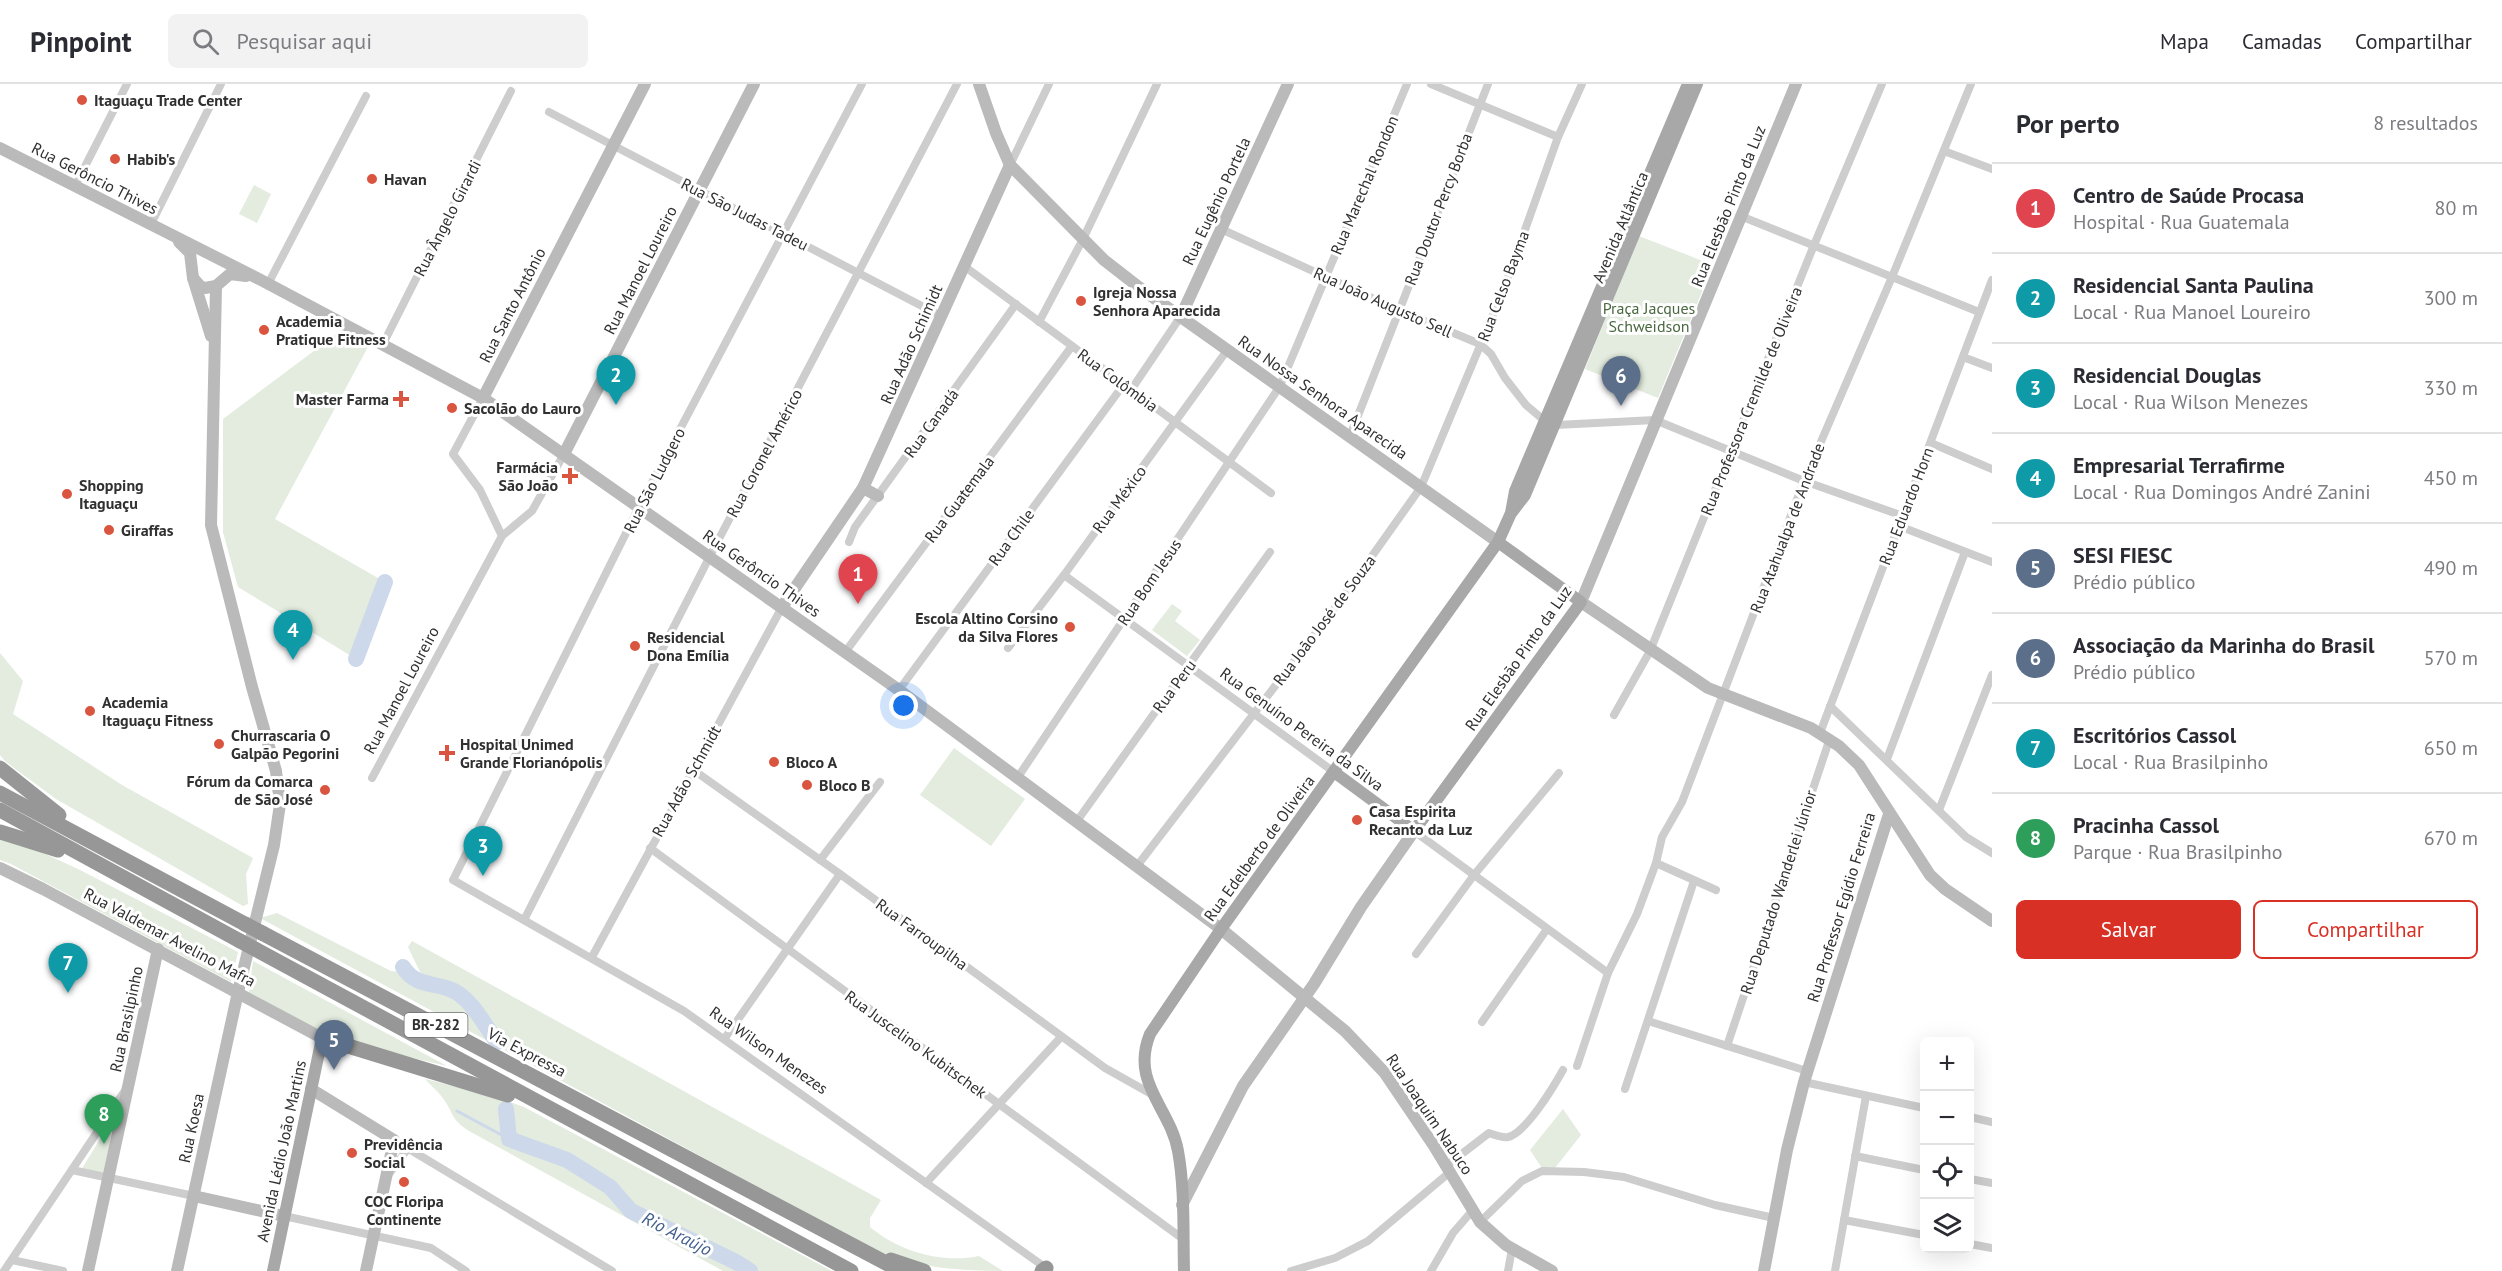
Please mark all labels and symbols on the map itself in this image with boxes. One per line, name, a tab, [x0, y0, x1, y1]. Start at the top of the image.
place label: Itaguaçu Trade Center	[94, 90, 243, 110]
marker: Itaguaçu Trade Center	[75, 93, 89, 107]
street label: Rua Marechal Rondon	[1326, 112, 1402, 258]
street label: Rua Elesbão Pinto da Luz	[1686, 122, 1770, 290]
street label: Rua Doutor Percy Borba	[1400, 130, 1476, 288]
street label: Rua Eugênio Portela	[1178, 134, 1254, 268]
street label: Rua Gerôncio Thives	[29, 138, 162, 219]
place label: Habib's	[127, 149, 176, 169]
marker: Habib's	[108, 152, 122, 166]
street label: Rua Ângelo Girardi	[409, 157, 485, 279]
place label: Havan	[384, 169, 427, 189]
street label: Avenida Atlântica	[1588, 169, 1652, 285]
marker: Havan	[365, 172, 379, 186]
street label: Rua São Judas Tadeu	[678, 173, 812, 255]
street label: Rua Manoel Loureiro	[599, 202, 681, 338]
street label: Rua Celso Bayma	[1473, 228, 1533, 344]
street label: Rua Santo Antônio	[474, 244, 550, 366]
street label: Rua João Augusto Sell	[1311, 262, 1456, 342]
street label: Rua Adão Schimidt	[876, 281, 947, 407]
place label: Igreja Nossa Senhora Aparecida	[1093, 282, 1220, 320]
street label: Rua Professora Cremilde de Oliveira	[1696, 284, 1806, 518]
marker: Igreja Nossa Senhora Aparecida	[1074, 294, 1088, 308]
park label: Praça Jacques Schweidson	[1603, 298, 1696, 336]
place label: Academia Pratique Fitness	[276, 311, 386, 349]
marker: Academia Pratique Fitness	[257, 323, 271, 337]
street label: Rua Nossa Senhora Aparecida	[1234, 331, 1412, 463]
street label: Rua Colômbia	[1074, 344, 1162, 416]
pin: 2	[596, 356, 636, 405]
pin: 6	[1602, 356, 1640, 406]
street label: Rua Coronel Américo	[722, 385, 806, 521]
street label: Rua Canadá	[899, 385, 963, 461]
place label: Master Farma	[296, 389, 389, 409]
marker: Master Farma	[394, 392, 408, 406]
place label: Sacolão do Lauro	[464, 398, 582, 418]
marker: Sacolão do Lauro	[445, 401, 459, 415]
street label: Rua São Ludgero	[619, 424, 689, 536]
street label: Rua Atahualpa de Andrade	[1745, 440, 1829, 616]
street label: Rua Eduardo Horn	[1874, 444, 1938, 568]
street label: Rua Guatemala	[920, 452, 998, 546]
place label: Farmácia São João	[496, 457, 558, 495]
street label: Rua México	[1088, 461, 1150, 537]
marker: Farmácia São João	[563, 469, 577, 483]
place label: Shopping Itaguaçu	[79, 475, 144, 513]
marker: Shopping Itaguaçu	[60, 487, 74, 501]
street label: Rua Chile	[984, 505, 1038, 569]
place label: Giraffas	[121, 520, 174, 540]
marker: Giraffas	[102, 523, 116, 537]
street label: Rua Gerôncio Thives	[699, 525, 825, 621]
street label: Rua Bom Jesus	[1113, 535, 1185, 629]
street label: Rua João José de Souza	[1268, 551, 1380, 689]
pin: 1	[838, 554, 878, 604]
street label: Rua Elesbão Pinto da Luz	[1460, 582, 1576, 734]
place label: Escola Altino Corsino da Silva Flores	[915, 608, 1058, 646]
pin: 4	[274, 610, 312, 660]
marker: Escola Altino Corsino da Silva Flores	[1063, 620, 1077, 634]
street label: Rua Manoel Loureiro	[359, 623, 443, 757]
place label: Residencial Dona Emília	[647, 627, 729, 665]
marker: Residencial Dona Emília	[628, 639, 642, 653]
street label: Rua Peru	[1148, 656, 1200, 716]
street label: Rua Genuíno Pereira da Silva	[1216, 663, 1388, 795]
your location	[889, 691, 918, 720]
place label: Academia Itaguaçu Fitness	[102, 692, 213, 730]
marker: Academia Itaguaçu Fitness	[83, 704, 97, 718]
street label: Rua Adão Schmidt	[647, 721, 725, 840]
place label: Churrascaria O Galpão Pegorini	[231, 725, 339, 763]
place label: Hospital Unimed Grande Florianópolis	[460, 734, 603, 772]
marker: Churrascaria O Galpão Pegorini	[212, 737, 226, 751]
marker: Hospital Unimed Grande Florianópolis	[438, 744, 456, 762]
place label: Bloco A	[786, 752, 837, 772]
marker: Bloco A	[767, 755, 781, 769]
place label: Fórum da Comarca de São José	[186, 771, 313, 809]
street label: Rua Edelberto de Oliveira	[1199, 771, 1319, 925]
place label: Bloco B	[819, 775, 871, 795]
marker: Bloco B	[800, 778, 814, 792]
marker: Fórum da Comarca de São José	[318, 783, 332, 797]
street label: Rua Deputado Wanderlei Júnior	[1735, 787, 1821, 997]
place label: Casa Espirita Recanto da Luz	[1369, 801, 1472, 839]
street label: Rua Professor Egídio Ferreira	[1803, 810, 1879, 1004]
marker: Casa Espirita Recanto da Luz	[1350, 813, 1364, 827]
pin: 3	[464, 826, 502, 876]
street label: Rua Valdemar Avelino Mafra	[81, 883, 259, 991]
street label: Rua Farroupilha	[872, 894, 972, 974]
pin: 7	[48, 944, 88, 993]
street label: Rua Brasilpinho	[105, 964, 147, 1074]
street label: Rua Juscelino Kubitschek	[841, 986, 991, 1102]
street label: Rua Wilson Menezes	[706, 1002, 832, 1098]
road number: BR-282	[404, 1013, 468, 1037]
pin: 5	[314, 1020, 354, 1070]
street label: Via Expressa	[483, 1023, 570, 1081]
street label: Rua Joaquim Nabuco	[1382, 1050, 1478, 1178]
street label: Avenida Lédio João Martins	[252, 1058, 310, 1244]
street label: Rua Koesa	[174, 1091, 208, 1165]
pin: 8	[84, 1094, 124, 1144]
place label: Previdência Social	[364, 1134, 443, 1172]
marker: Previdência Social	[345, 1146, 359, 1160]
marker: COC Floripa Continente	[397, 1175, 411, 1189]
place label: COC Floripa Continente	[364, 1191, 444, 1229]
water label: Rio Araújo	[639, 1206, 716, 1261]

